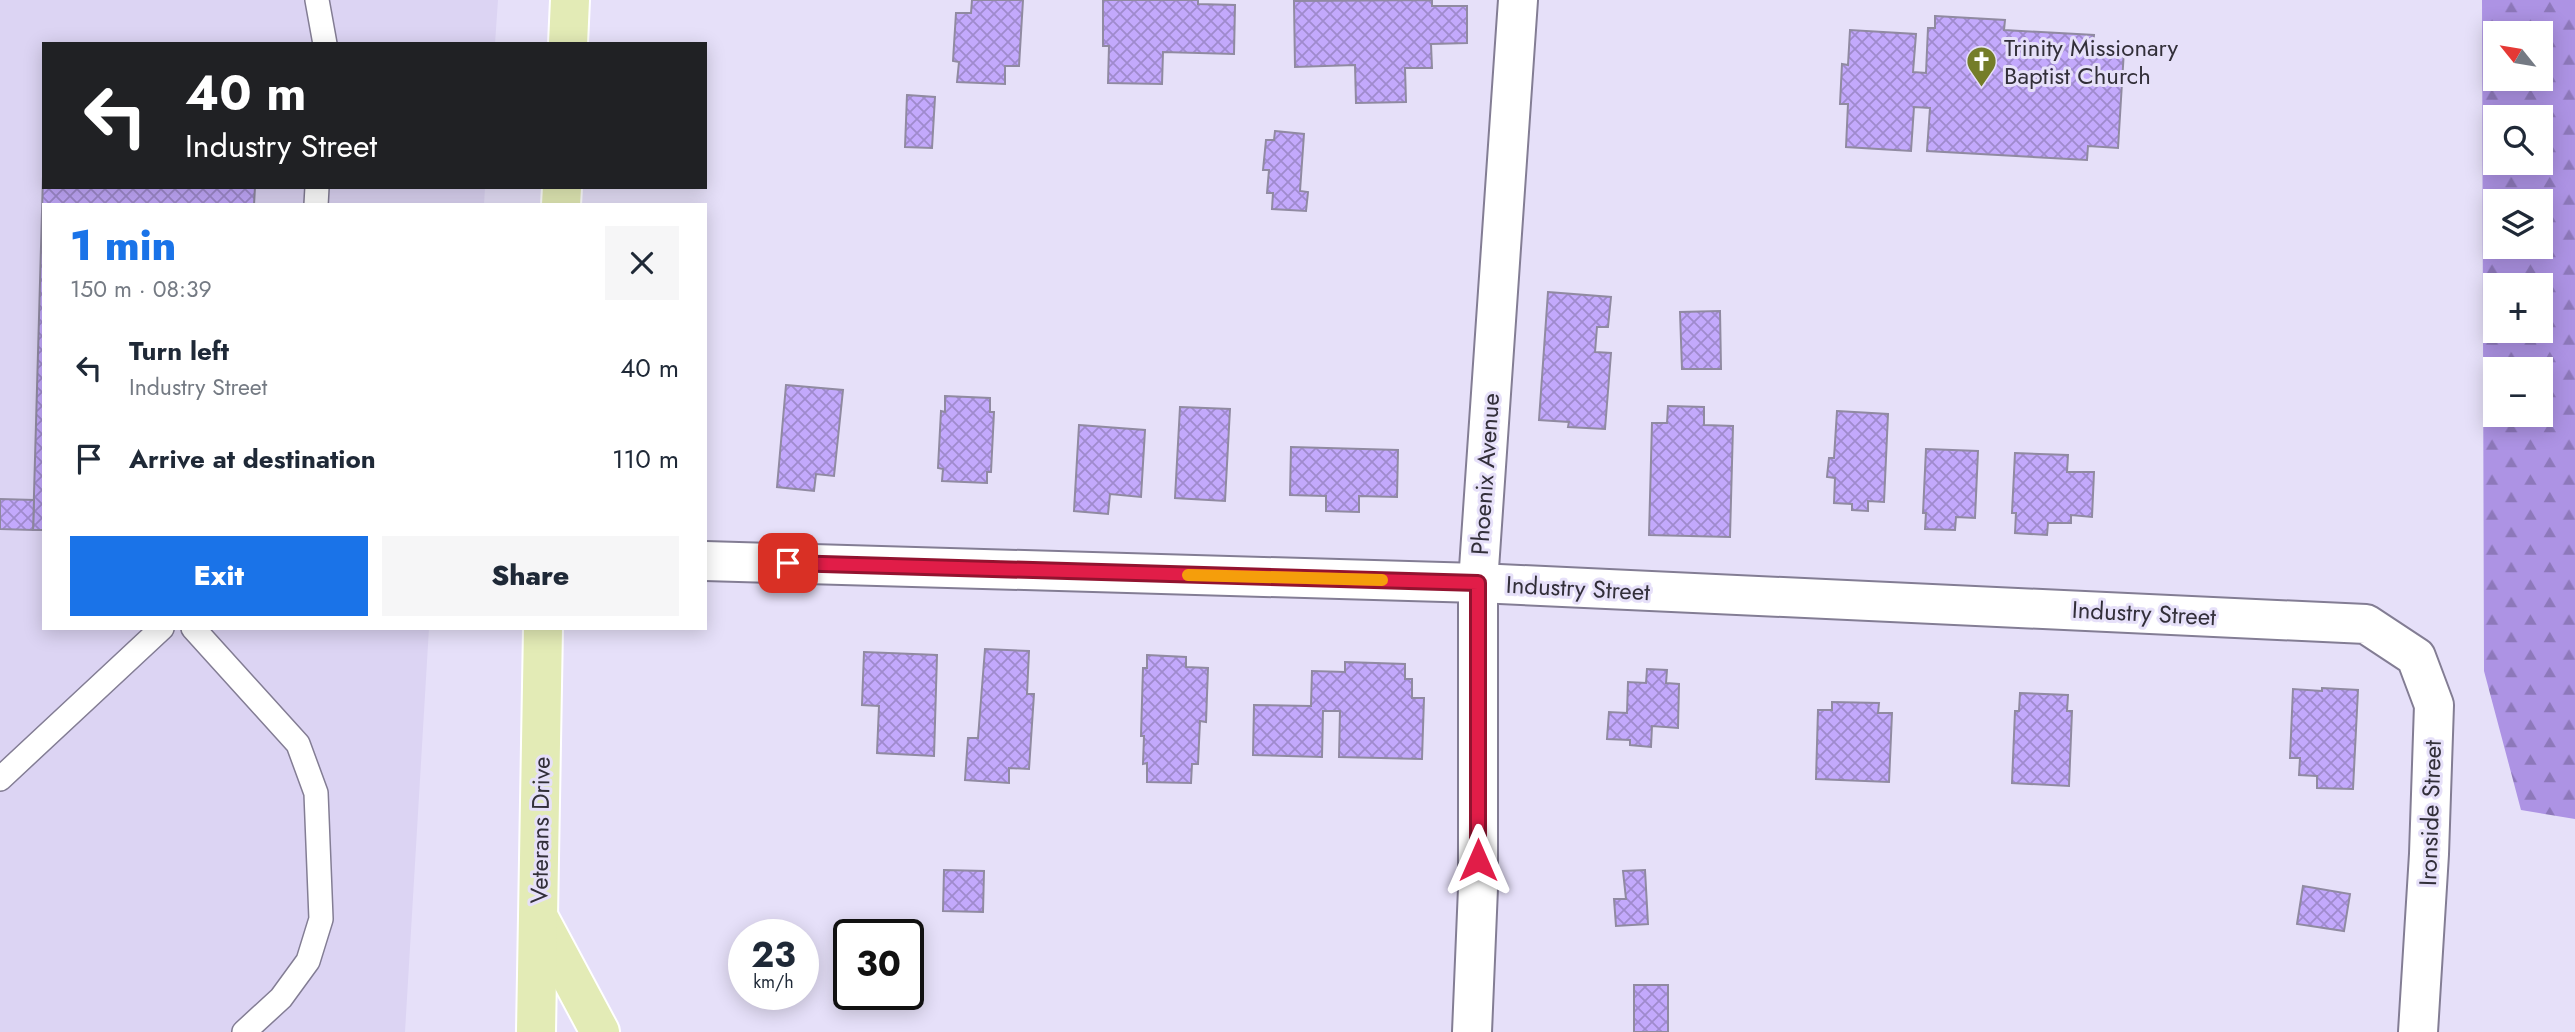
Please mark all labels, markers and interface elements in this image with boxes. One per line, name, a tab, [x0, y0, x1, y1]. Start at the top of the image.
north arrow	[2483, 21, 2553, 91]
map controls	[2483, 21, 2553, 427]
place label: Trinity Missionary Baptist Church	[2004, 30, 2179, 93]
church icon: Trinity Missionary Baptist Church	[1964, 44, 1998, 88]
text: 40 m	[185, 58, 307, 128]
icon: left	[70, 70, 161, 161]
button: search	[2483, 105, 2553, 175]
text: Industry Street	[185, 123, 377, 169]
button: layers	[2483, 189, 2553, 259]
text: 1 min	[70, 215, 176, 276]
button: close	[605, 226, 679, 300]
text: 150 m · 08:39	[70, 272, 212, 306]
button: +	[2483, 273, 2553, 343]
text: Turn left	[129, 332, 229, 370]
icon: left	[70, 349, 108, 387]
text: 40 m	[620, 349, 679, 387]
button: −	[2483, 357, 2553, 427]
text: Industry Street	[129, 370, 267, 404]
street label: Phoenix Avenue	[1462, 392, 1508, 556]
icon: arrive	[70, 440, 108, 478]
text: Arrive at destination	[129, 440, 376, 478]
text: 110 m	[612, 440, 679, 478]
pin	[758, 533, 818, 593]
button: Exit	[70, 536, 368, 616]
button: Share	[382, 536, 679, 616]
icon: arrive	[769, 544, 807, 582]
street label: Industry Street	[1505, 567, 1651, 609]
street label: Industry Street	[2071, 592, 2217, 634]
street label: Ironside Street	[2410, 739, 2450, 887]
street label: Veterans Drive	[521, 756, 559, 904]
position arrow	[1441, 823, 1515, 897]
speed limit sign: 30	[833, 919, 924, 1010]
text: 23	[751, 930, 796, 980]
text: km/h	[753, 969, 794, 995]

